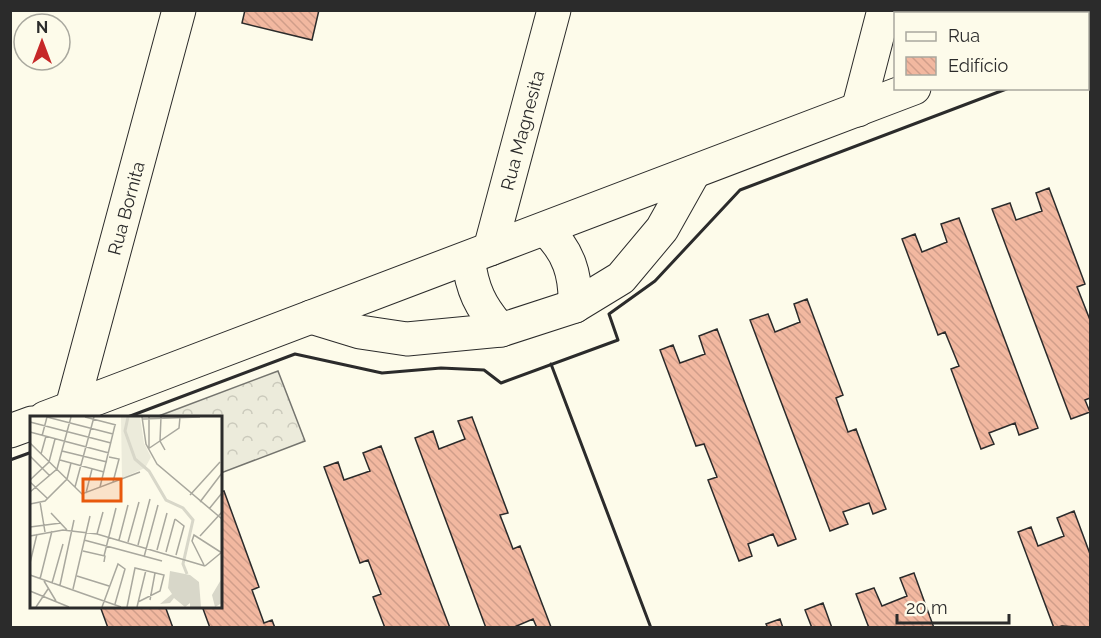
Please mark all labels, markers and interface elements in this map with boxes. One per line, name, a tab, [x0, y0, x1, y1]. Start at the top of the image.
north arrow	[12, 12, 72, 72]
legend	[894, 12, 1089, 90]
text: N	[36, 18, 48, 37]
text: Rua	[948, 25, 980, 46]
text: Edifício	[948, 55, 1008, 76]
street label: Rua Magnesita	[496, 68, 548, 192]
street label: Rua Bornita	[103, 159, 148, 257]
inset map	[30, 416, 222, 608]
scale bar	[897, 587, 1010, 625]
text: 20 m	[906, 597, 948, 618]

